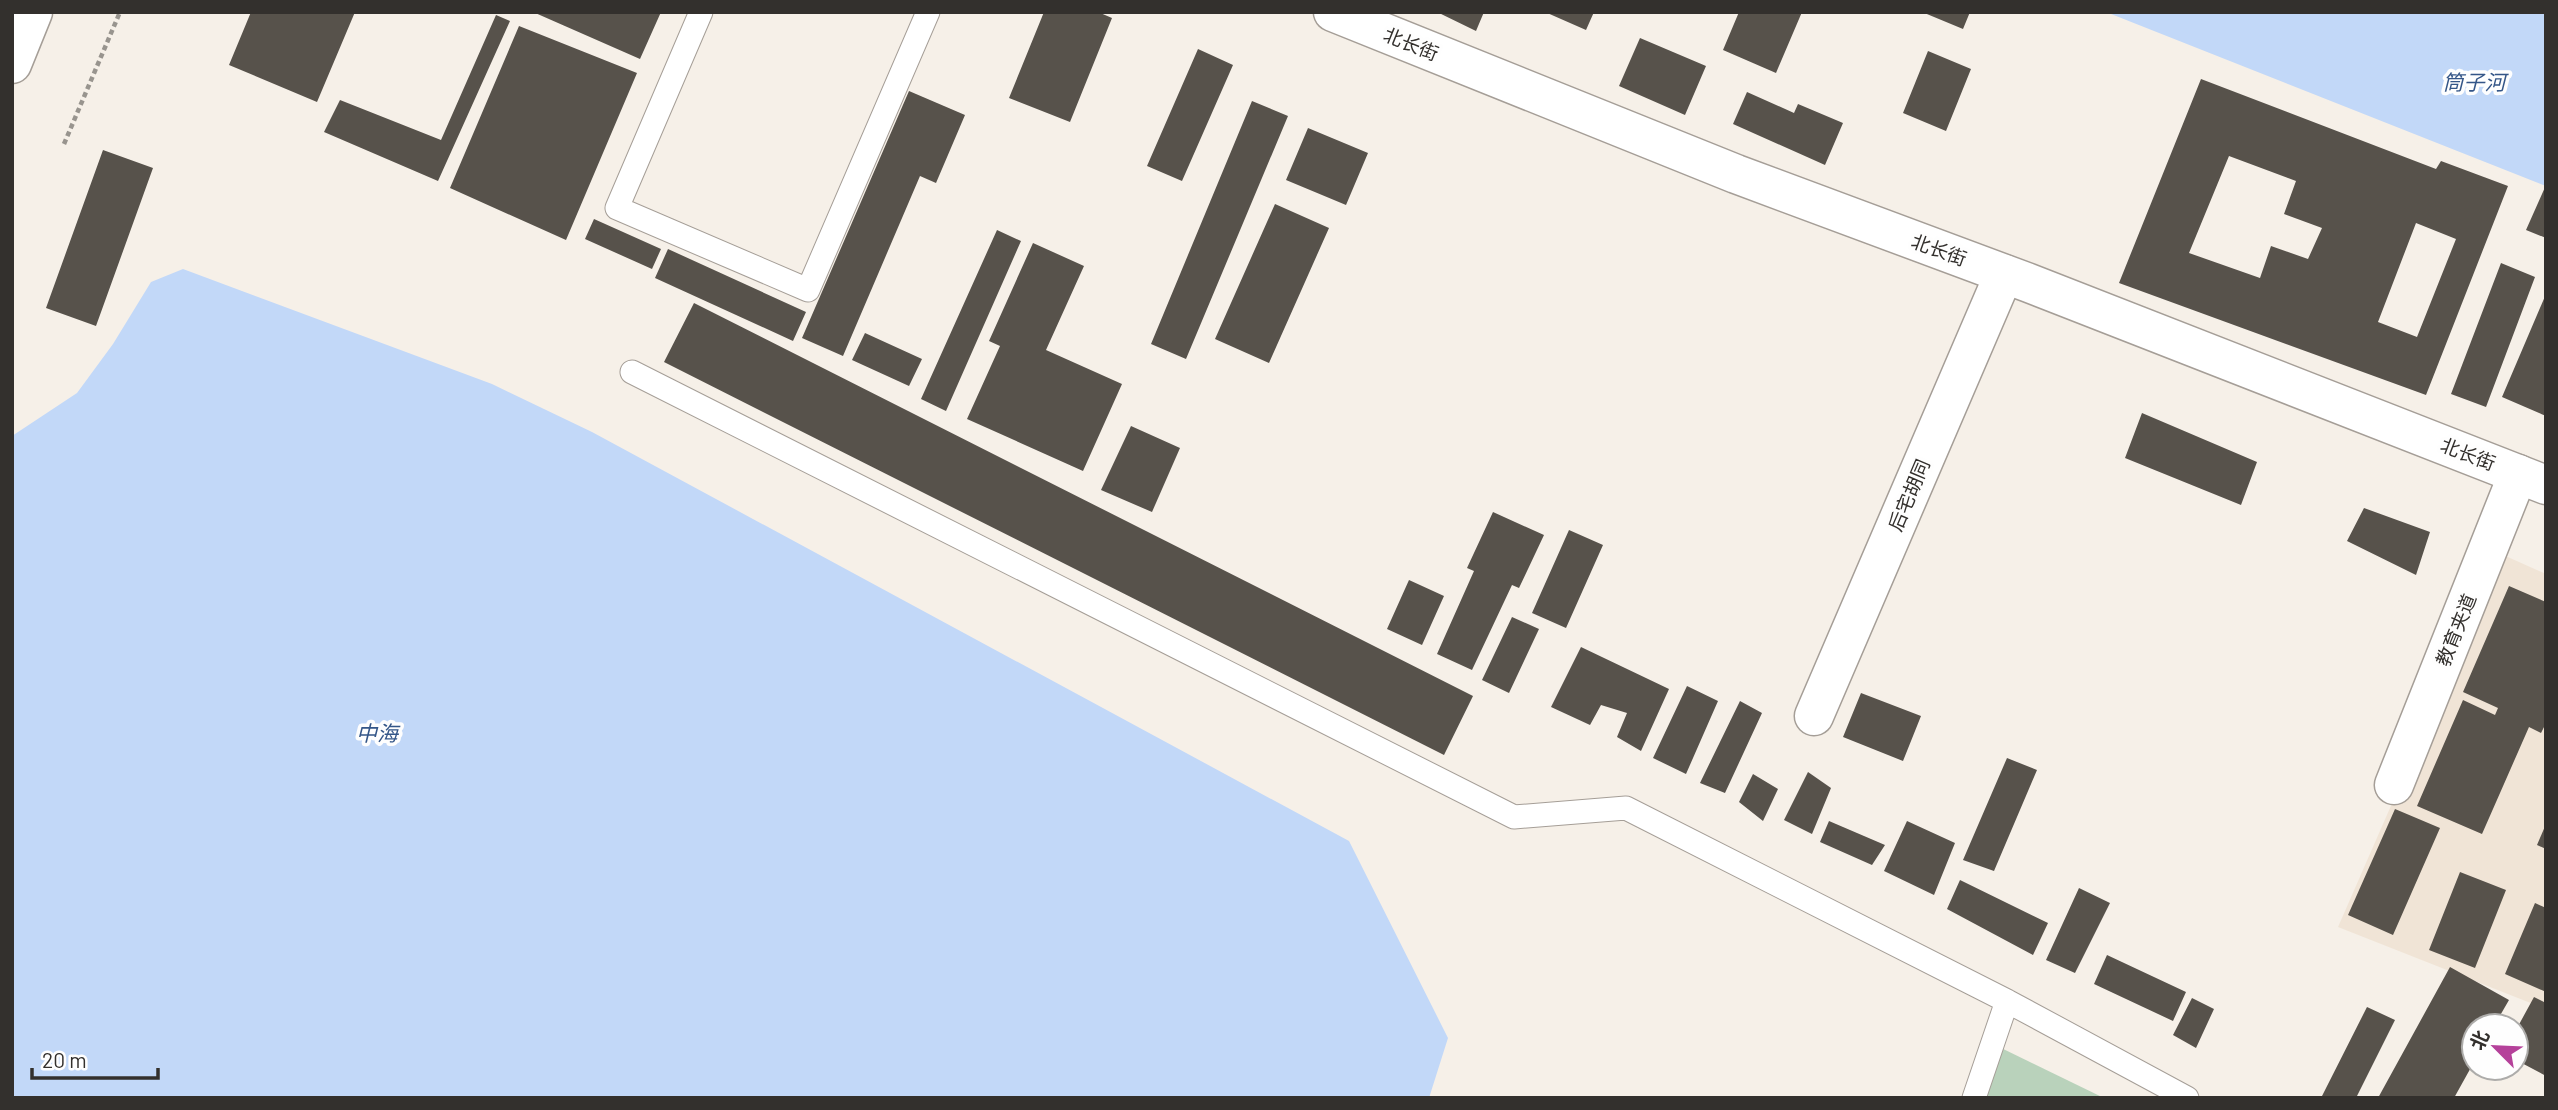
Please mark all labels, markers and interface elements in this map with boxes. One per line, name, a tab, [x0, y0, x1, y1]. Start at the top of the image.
street label: 北长街	[1380, 22, 1442, 65]
water label: 筒子河	[2443, 69, 2509, 94]
street label: 北长街	[1908, 229, 1970, 270]
street label: 北长街	[2437, 433, 2499, 474]
street label: 后宅胡同	[1883, 455, 1934, 534]
street label: 教育夹道	[2431, 590, 2480, 669]
water label: 中海	[356, 720, 401, 745]
north arrow	[2460, 1012, 2530, 1082]
text: 北	[2465, 1027, 2493, 1053]
scale bar	[32, 1036, 158, 1080]
text: 20 m	[42, 1047, 87, 1072]

